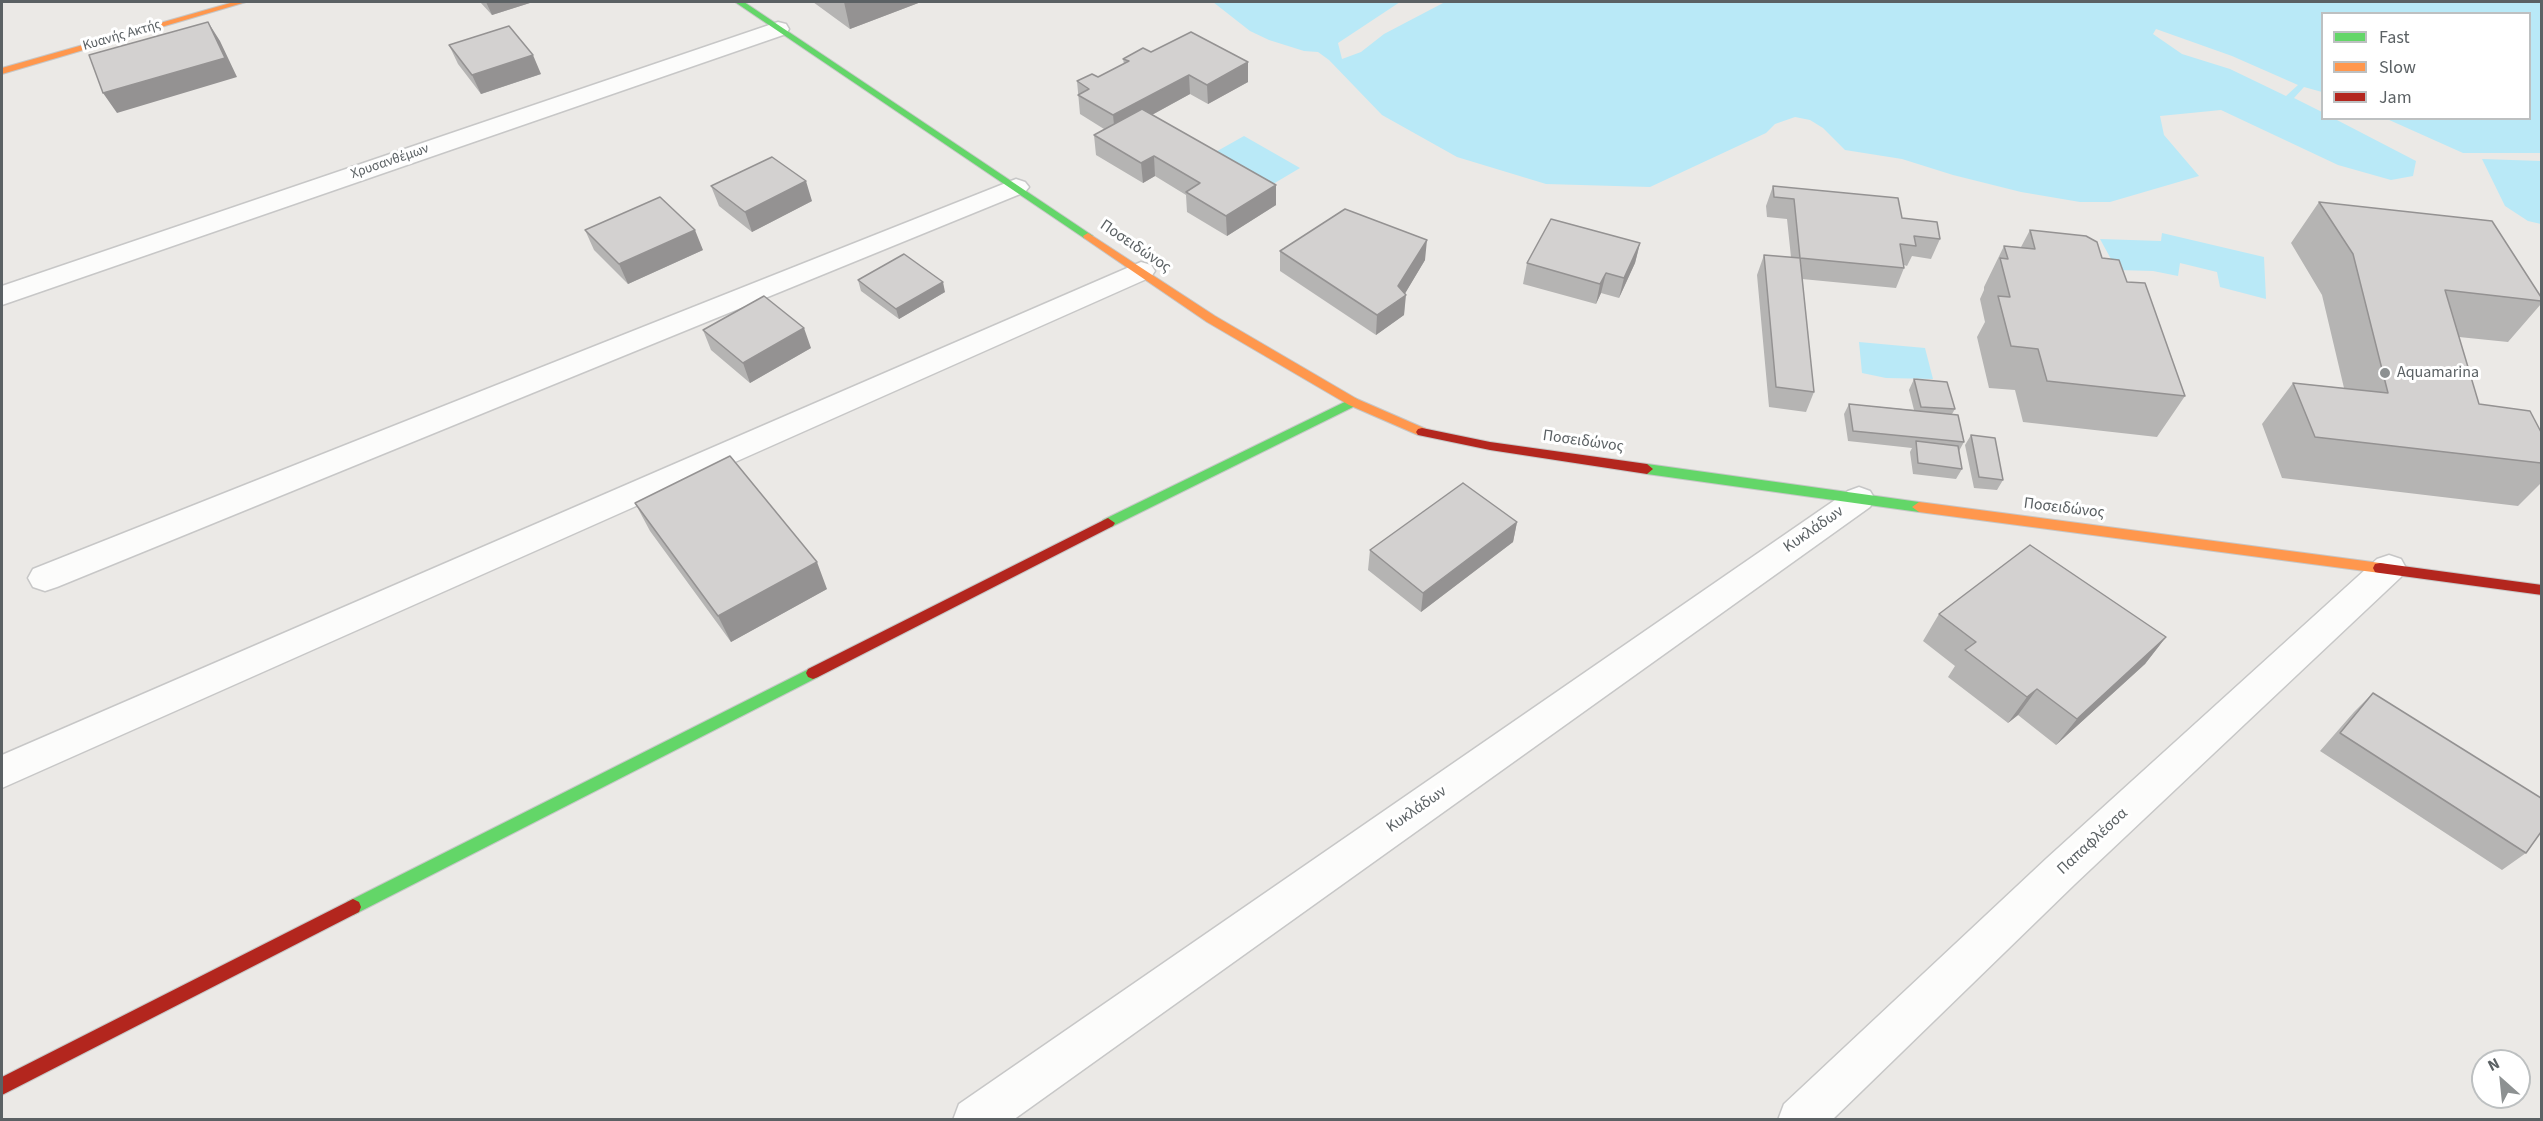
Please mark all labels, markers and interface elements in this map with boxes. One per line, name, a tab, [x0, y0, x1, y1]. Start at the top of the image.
legend	[2321, 12, 2531, 120]
street label: Κυανής Ακτής	[81, 17, 163, 55]
text: Fast	[2379, 25, 2410, 50]
text: Slow	[2379, 55, 2416, 80]
text: Jam	[2379, 85, 2412, 110]
street label: Χρυσανθέμων	[349, 141, 431, 183]
street label: Ποσειδώνος	[1096, 216, 1174, 278]
place label: Aquamarina	[2397, 363, 2479, 383]
marker: Aquamarina	[2378, 366, 2392, 380]
street label: Ποσειδώνος	[1541, 427, 1625, 457]
street label: Ποσειδώνος	[2023, 495, 2105, 523]
street label: Κυκλάδων	[1780, 502, 1848, 558]
street label: Κυκλάδων	[1383, 782, 1451, 838]
street label: Παπαφλέσσα	[2054, 805, 2132, 879]
north arrow	[2471, 1049, 2531, 1109]
text: N	[2484, 1053, 2503, 1077]

